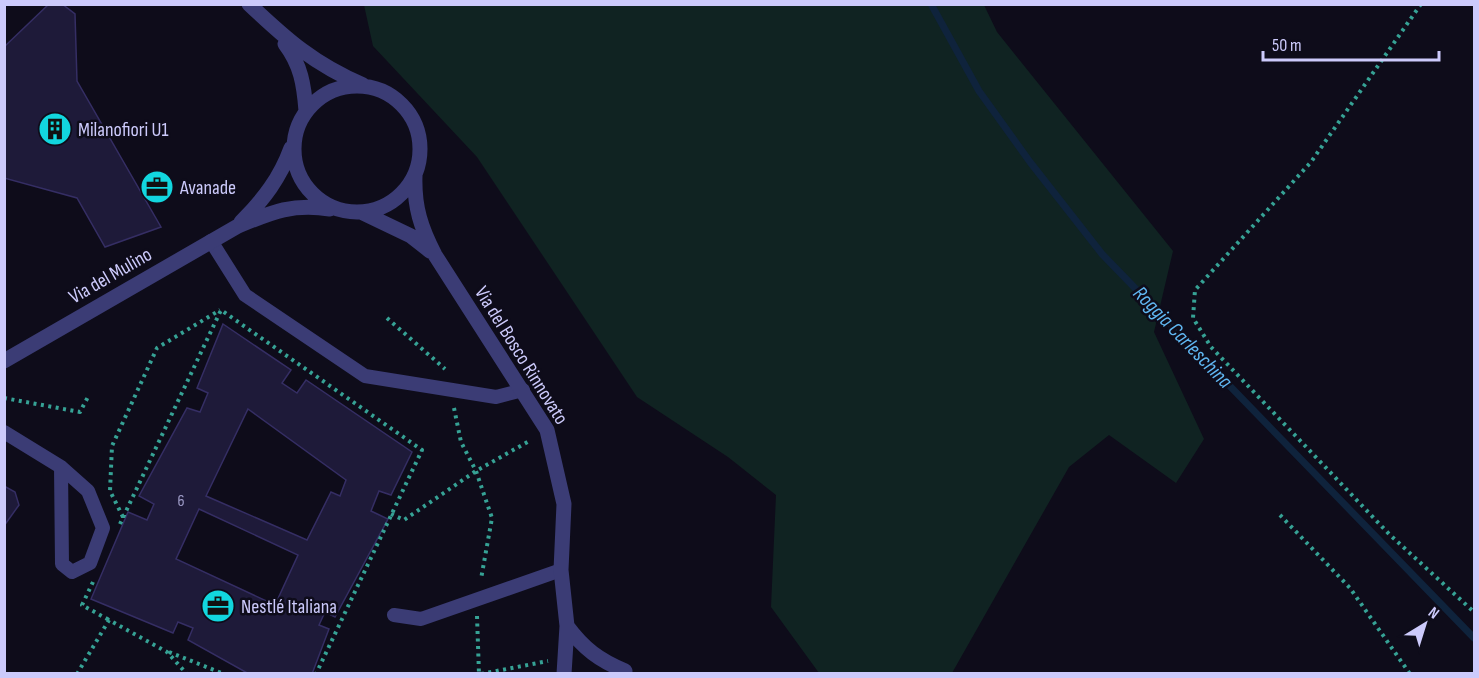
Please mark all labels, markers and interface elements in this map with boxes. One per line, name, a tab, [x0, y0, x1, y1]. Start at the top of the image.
scale bar	[1263, 24, 1438, 62]
text: 50 m	[1272, 35, 1302, 56]
building icon: Milanofiori U1	[37, 111, 73, 147]
place label: Milanofiori U1	[78, 118, 168, 142]
office icon: Avanade	[139, 169, 175, 205]
place label: Avanade	[179, 176, 236, 200]
street label: Via del Mulino	[65, 243, 156, 309]
water label: Roggia Carleschina	[1128, 281, 1238, 394]
street label: Via del Bosco Rinnovato	[469, 282, 573, 429]
house number: 6	[177, 492, 185, 511]
office icon: Nestlé Italiana	[200, 588, 236, 624]
north arrow	[1395, 594, 1455, 654]
place label: Nestlé Italiana	[241, 595, 337, 619]
text: N	[1424, 603, 1443, 623]

